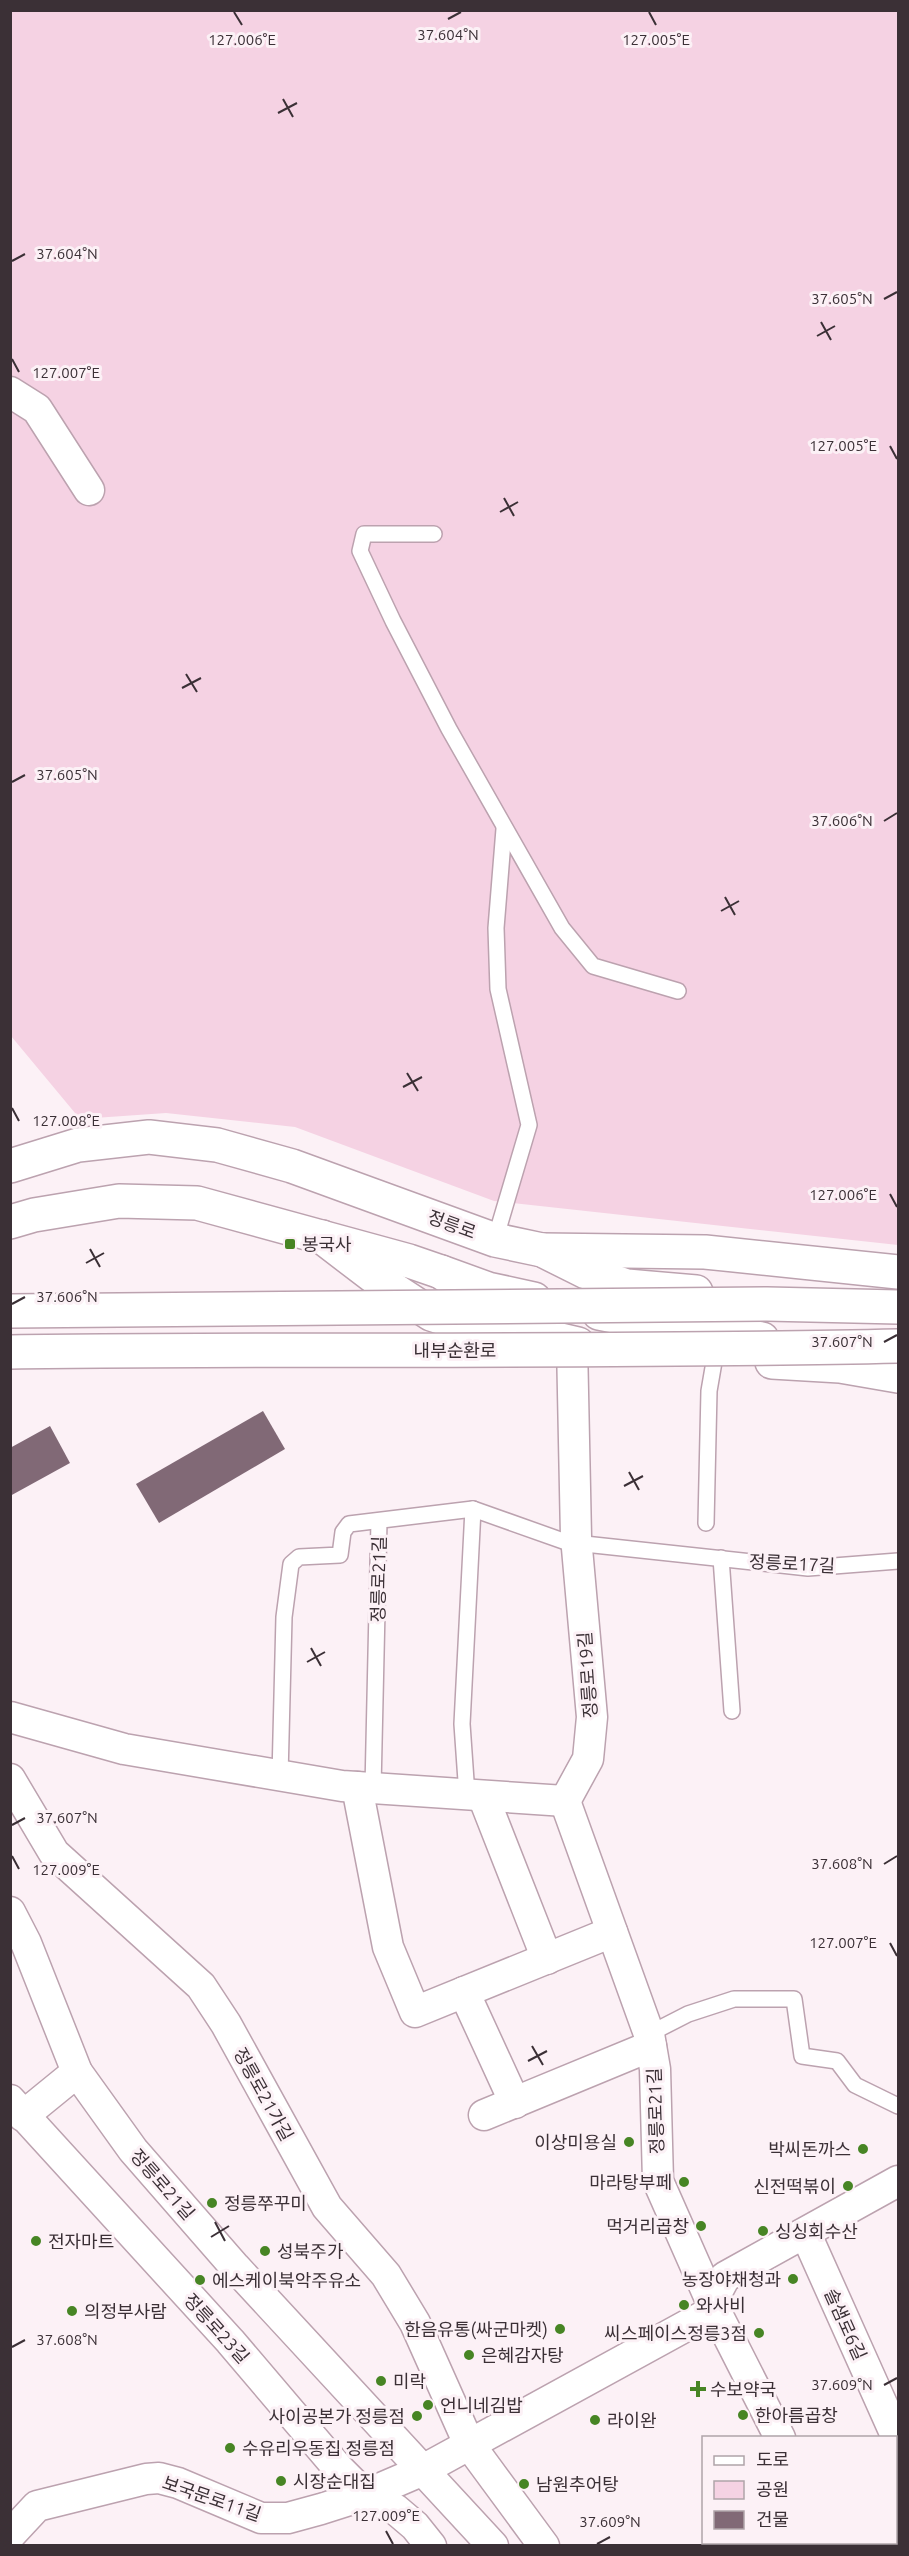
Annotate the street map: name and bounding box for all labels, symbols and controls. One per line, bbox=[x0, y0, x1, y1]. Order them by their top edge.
text: 37.604°N bbox=[417, 26, 479, 43]
text: 127.006°E bbox=[208, 31, 276, 48]
text: 127.005°E bbox=[622, 31, 690, 48]
text: 37.604°N bbox=[36, 245, 98, 262]
text: 37.605°N bbox=[811, 290, 873, 307]
text: 127.007°E bbox=[32, 364, 100, 381]
text: 127.005°E bbox=[809, 437, 877, 454]
text: 37.605°N bbox=[36, 766, 98, 783]
text: 37.606°N bbox=[811, 812, 873, 829]
text: 127.008°E bbox=[32, 1112, 100, 1129]
text: 127.006°E bbox=[809, 1186, 877, 1203]
street label: 정릉로 bbox=[425, 1206, 479, 1242]
place label: 봉국사 bbox=[302, 1234, 352, 1254]
marker: 봉국사 bbox=[283, 1237, 297, 1251]
text: 37.606°N bbox=[36, 1288, 98, 1305]
text: 37.607°N bbox=[811, 1333, 873, 1350]
street label: 내부순환로 bbox=[414, 1340, 496, 1360]
street label: 정릉로21길 bbox=[367, 1536, 389, 1622]
street label: 정릉로17길 bbox=[748, 1551, 836, 1575]
street label: 정릉로19길 bbox=[574, 1631, 600, 1719]
text: 37.607°N bbox=[36, 1809, 98, 1826]
text: 37.608°N bbox=[811, 1855, 873, 1872]
text: 127.009°E bbox=[32, 1861, 100, 1878]
text: 127.007°E bbox=[809, 1934, 877, 1951]
street label: 정릉로21가길 bbox=[230, 2044, 298, 2144]
street label: 정릉로21길 bbox=[643, 2067, 667, 2155]
place label: 이상미용실 bbox=[534, 2132, 617, 2152]
marker: 이상미용실 bbox=[622, 2135, 636, 2149]
place label: 박씨돈까스 bbox=[768, 2139, 851, 2159]
marker: 박씨돈까스 bbox=[856, 2142, 870, 2156]
street label: 정릉로21길 bbox=[127, 2145, 199, 2223]
place label: 마라탕부페 bbox=[589, 2172, 672, 2192]
marker: 마라탕부페 bbox=[677, 2175, 691, 2189]
place label: 신전떡볶이 bbox=[753, 2176, 836, 2196]
marker: 신전떡볶이 bbox=[841, 2179, 855, 2193]
place label: 정릉쭈꾸미 bbox=[224, 2193, 307, 2213]
marker: 정릉쭈꾸미 bbox=[205, 2196, 219, 2210]
place label: 먹거리곱창 bbox=[606, 2216, 689, 2236]
marker: 먹거리곱창 bbox=[694, 2219, 708, 2233]
place label: 싱싱회수산 bbox=[775, 2221, 858, 2241]
marker: 싱싱회수산 bbox=[756, 2224, 770, 2238]
place label: 전자마트 bbox=[48, 2231, 114, 2251]
marker: 전자마트 bbox=[29, 2234, 43, 2248]
place label: 성북주가 bbox=[277, 2241, 344, 2261]
marker: 성북주가 bbox=[258, 2244, 272, 2258]
place label: 농장야채청과 bbox=[682, 2269, 781, 2289]
place label: 에스케이북악주유소 bbox=[212, 2270, 361, 2290]
marker: 농장야채청과 bbox=[786, 2272, 800, 2286]
marker: 에스케이북악주유소 bbox=[193, 2273, 207, 2287]
street label: 솔샘로6길 bbox=[821, 2285, 871, 2363]
street label: 정릉로23길 bbox=[181, 2289, 253, 2367]
place label: 와사비 bbox=[696, 2295, 746, 2315]
marker: 와사비 bbox=[677, 2298, 691, 2312]
place label: 의정부사람 bbox=[84, 2301, 167, 2321]
marker: 의정부사람 bbox=[65, 2304, 79, 2318]
place label: 한음유통(싸군마켓) bbox=[404, 2319, 548, 2340]
marker: 한음유통(싸군마켓) bbox=[553, 2322, 567, 2336]
place label: 씨스페이스정릉3점 bbox=[604, 2323, 747, 2343]
marker: 씨스페이스정릉3점 bbox=[752, 2326, 766, 2340]
text: 37.608°N bbox=[36, 2331, 98, 2348]
place label: 은혜감자탕 bbox=[481, 2345, 564, 2365]
marker: 은혜감자탕 bbox=[462, 2348, 476, 2362]
place label: 미락 bbox=[393, 2371, 426, 2391]
marker: 미락 bbox=[374, 2374, 388, 2388]
text: 37.609°N bbox=[811, 2376, 873, 2393]
place label: 수보약국 bbox=[710, 2379, 776, 2399]
marker: 수보약국 bbox=[691, 2382, 705, 2396]
place label: 언니네김밥 bbox=[440, 2395, 523, 2415]
marker: 언니네김밥 bbox=[421, 2398, 435, 2412]
place label: 한아름곱창 bbox=[755, 2405, 838, 2425]
place label: 사이공본가 정릉점 bbox=[268, 2406, 405, 2426]
marker: 한아름곱창 bbox=[736, 2408, 750, 2422]
marker: 사이공본가 정릉점 bbox=[410, 2409, 424, 2423]
place label: 라이완 bbox=[607, 2410, 657, 2430]
marker: 라이완 bbox=[588, 2413, 602, 2427]
legend bbox=[702, 2436, 897, 2544]
place label: 수유리우동집 정릉점 bbox=[242, 2438, 395, 2458]
marker: 수유리우동집 정릉점 bbox=[223, 2441, 237, 2455]
text: 도로 bbox=[756, 2449, 789, 2469]
place label: 시장순대집 bbox=[293, 2471, 376, 2491]
street label: 보국문로11길 bbox=[160, 2472, 264, 2524]
marker: 시장순대집 bbox=[274, 2474, 288, 2488]
place label: 남원추어탕 bbox=[536, 2474, 619, 2494]
marker: 남원추어탕 bbox=[517, 2477, 531, 2491]
text: 공원 bbox=[756, 2479, 789, 2499]
text: 127.009°E bbox=[352, 2507, 420, 2524]
text: 건물 bbox=[756, 2509, 789, 2529]
text: 37.609°N bbox=[579, 2513, 641, 2530]

